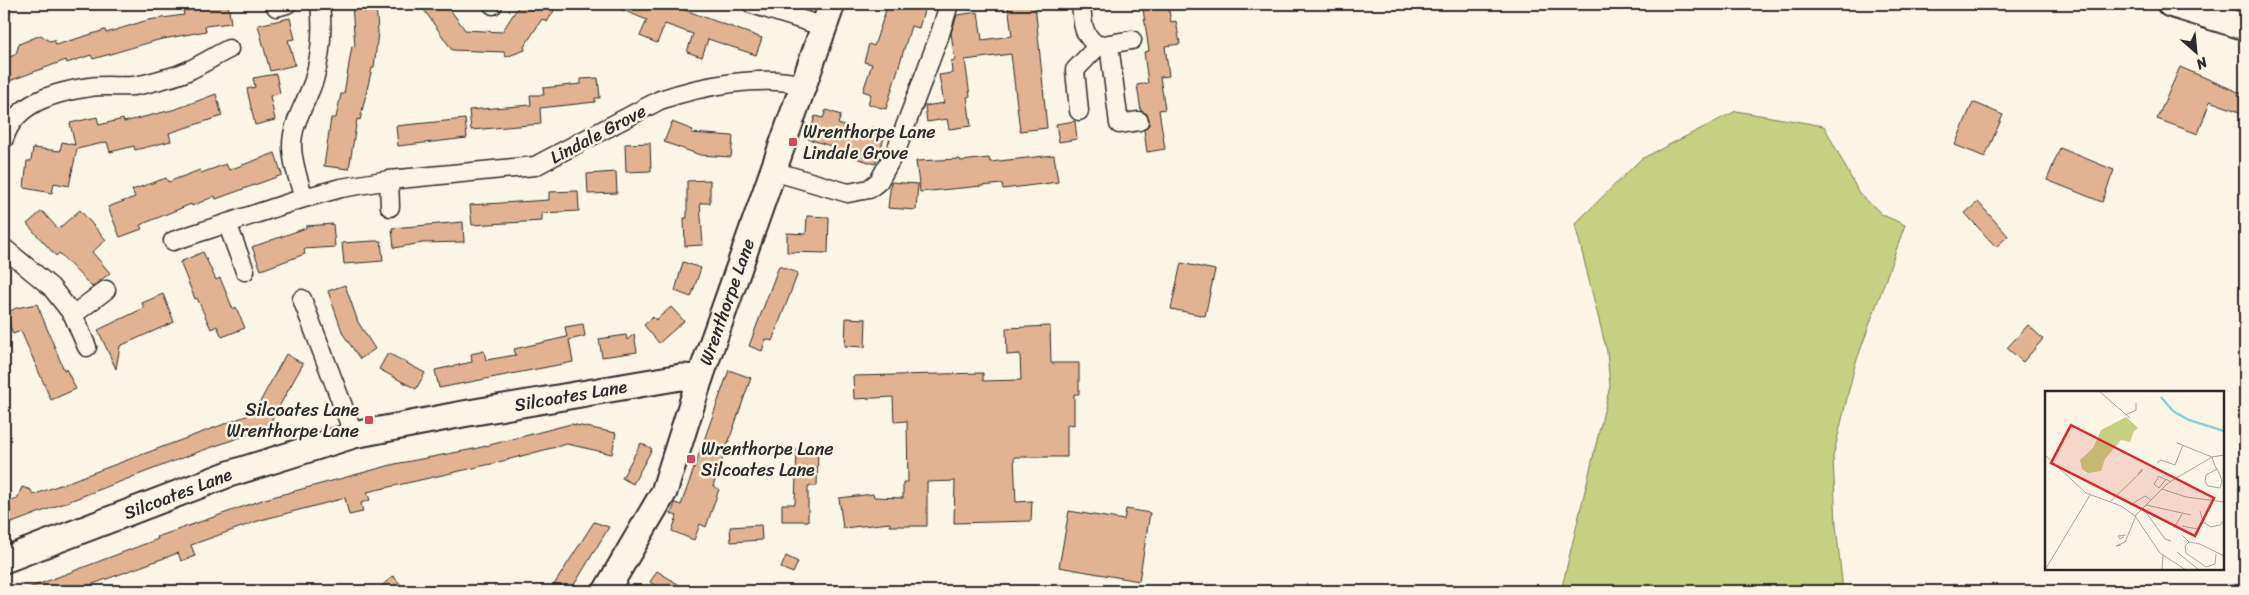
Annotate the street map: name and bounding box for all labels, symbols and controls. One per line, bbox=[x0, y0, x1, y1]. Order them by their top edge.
north arrow bbox=[2172, 28, 2222, 78]
text: N bbox=[2191, 49, 2213, 77]
street label: Lindale Grove bbox=[544, 95, 652, 173]
place label: Wrenthorpe Lane Lindale Grove bbox=[803, 116, 936, 169]
marker: Wrenthorpe Lane Lindale Grove bbox=[787, 136, 799, 148]
street label: Wrenthorpe Lane bbox=[690, 234, 764, 370]
street label: Silcoates Lane bbox=[512, 370, 630, 421]
inset map bbox=[2045, 391, 2224, 570]
place label: Silcoates Lane Wrenthorpe Lane bbox=[226, 394, 359, 447]
marker: Silcoates Lane Wrenthorpe Lane bbox=[363, 414, 375, 426]
place label: Wrenthorpe Lane Silcoates Lane bbox=[701, 433, 834, 486]
marker: Wrenthorpe Lane Silcoates Lane bbox=[685, 453, 697, 465]
street label: Silcoates Lane bbox=[119, 458, 237, 529]

